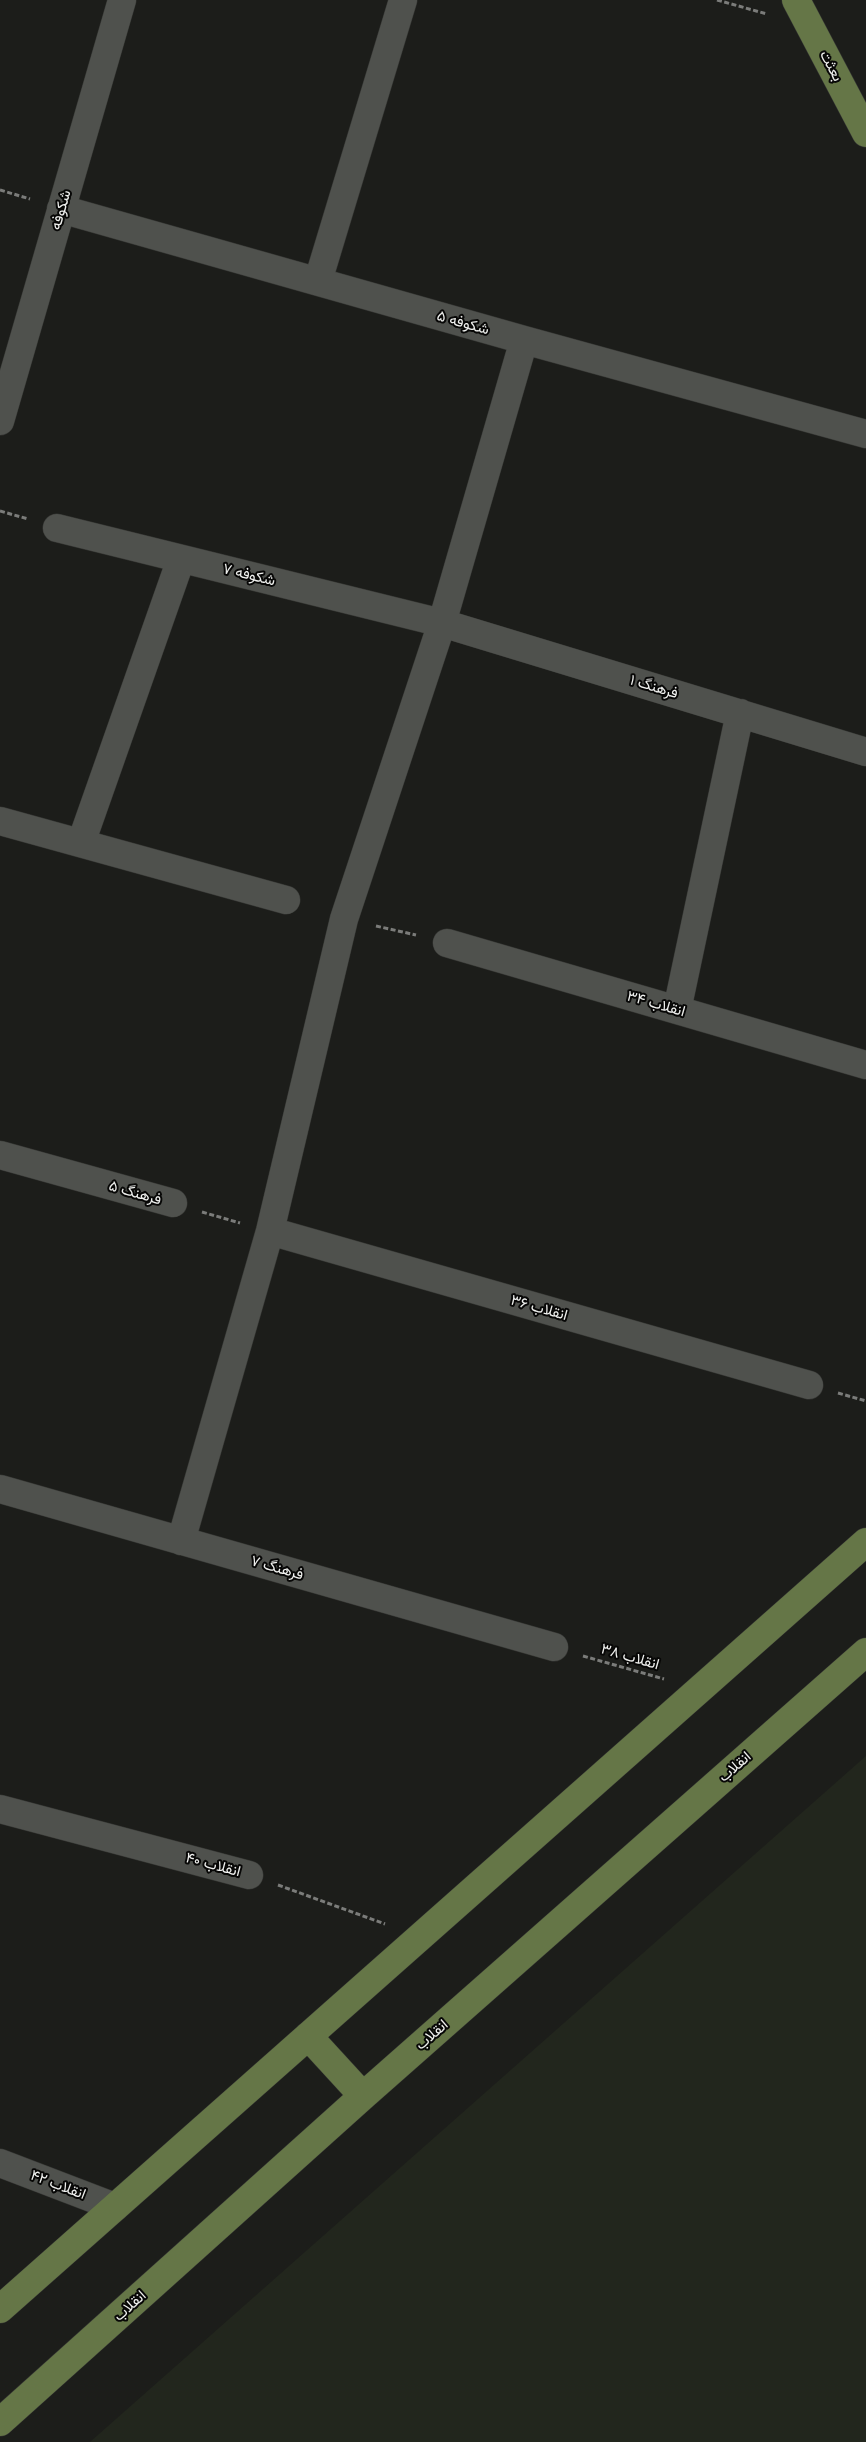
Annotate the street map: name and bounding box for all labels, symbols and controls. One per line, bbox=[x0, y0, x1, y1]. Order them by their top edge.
street label: بعثت bbox=[815, 48, 847, 84]
street label: شکوفه bbox=[47, 188, 75, 232]
street label: شکوفه ۵ bbox=[435, 307, 491, 339]
street label: شکوفه ۷ bbox=[221, 560, 277, 590]
street label: فرهنگ ۱ bbox=[628, 671, 680, 703]
street label: انقلاب ۳۴ bbox=[625, 987, 687, 1021]
street label: فرهنگ ۵ bbox=[107, 1177, 163, 1209]
street label: انقلاب ۳۶ bbox=[508, 1291, 570, 1325]
street label: فرهنگ ۷ bbox=[249, 1552, 305, 1584]
street label: انقلاب ۳۸ bbox=[599, 1640, 661, 1674]
street label: انقلاب bbox=[715, 1748, 755, 1786]
street label: انقلاب ۴۰ bbox=[183, 1849, 243, 1881]
street label: انقلاب bbox=[412, 2016, 452, 2054]
street label: انقلاب ۴۲ bbox=[28, 2166, 88, 2204]
street label: انقلاب bbox=[110, 2287, 150, 2325]

